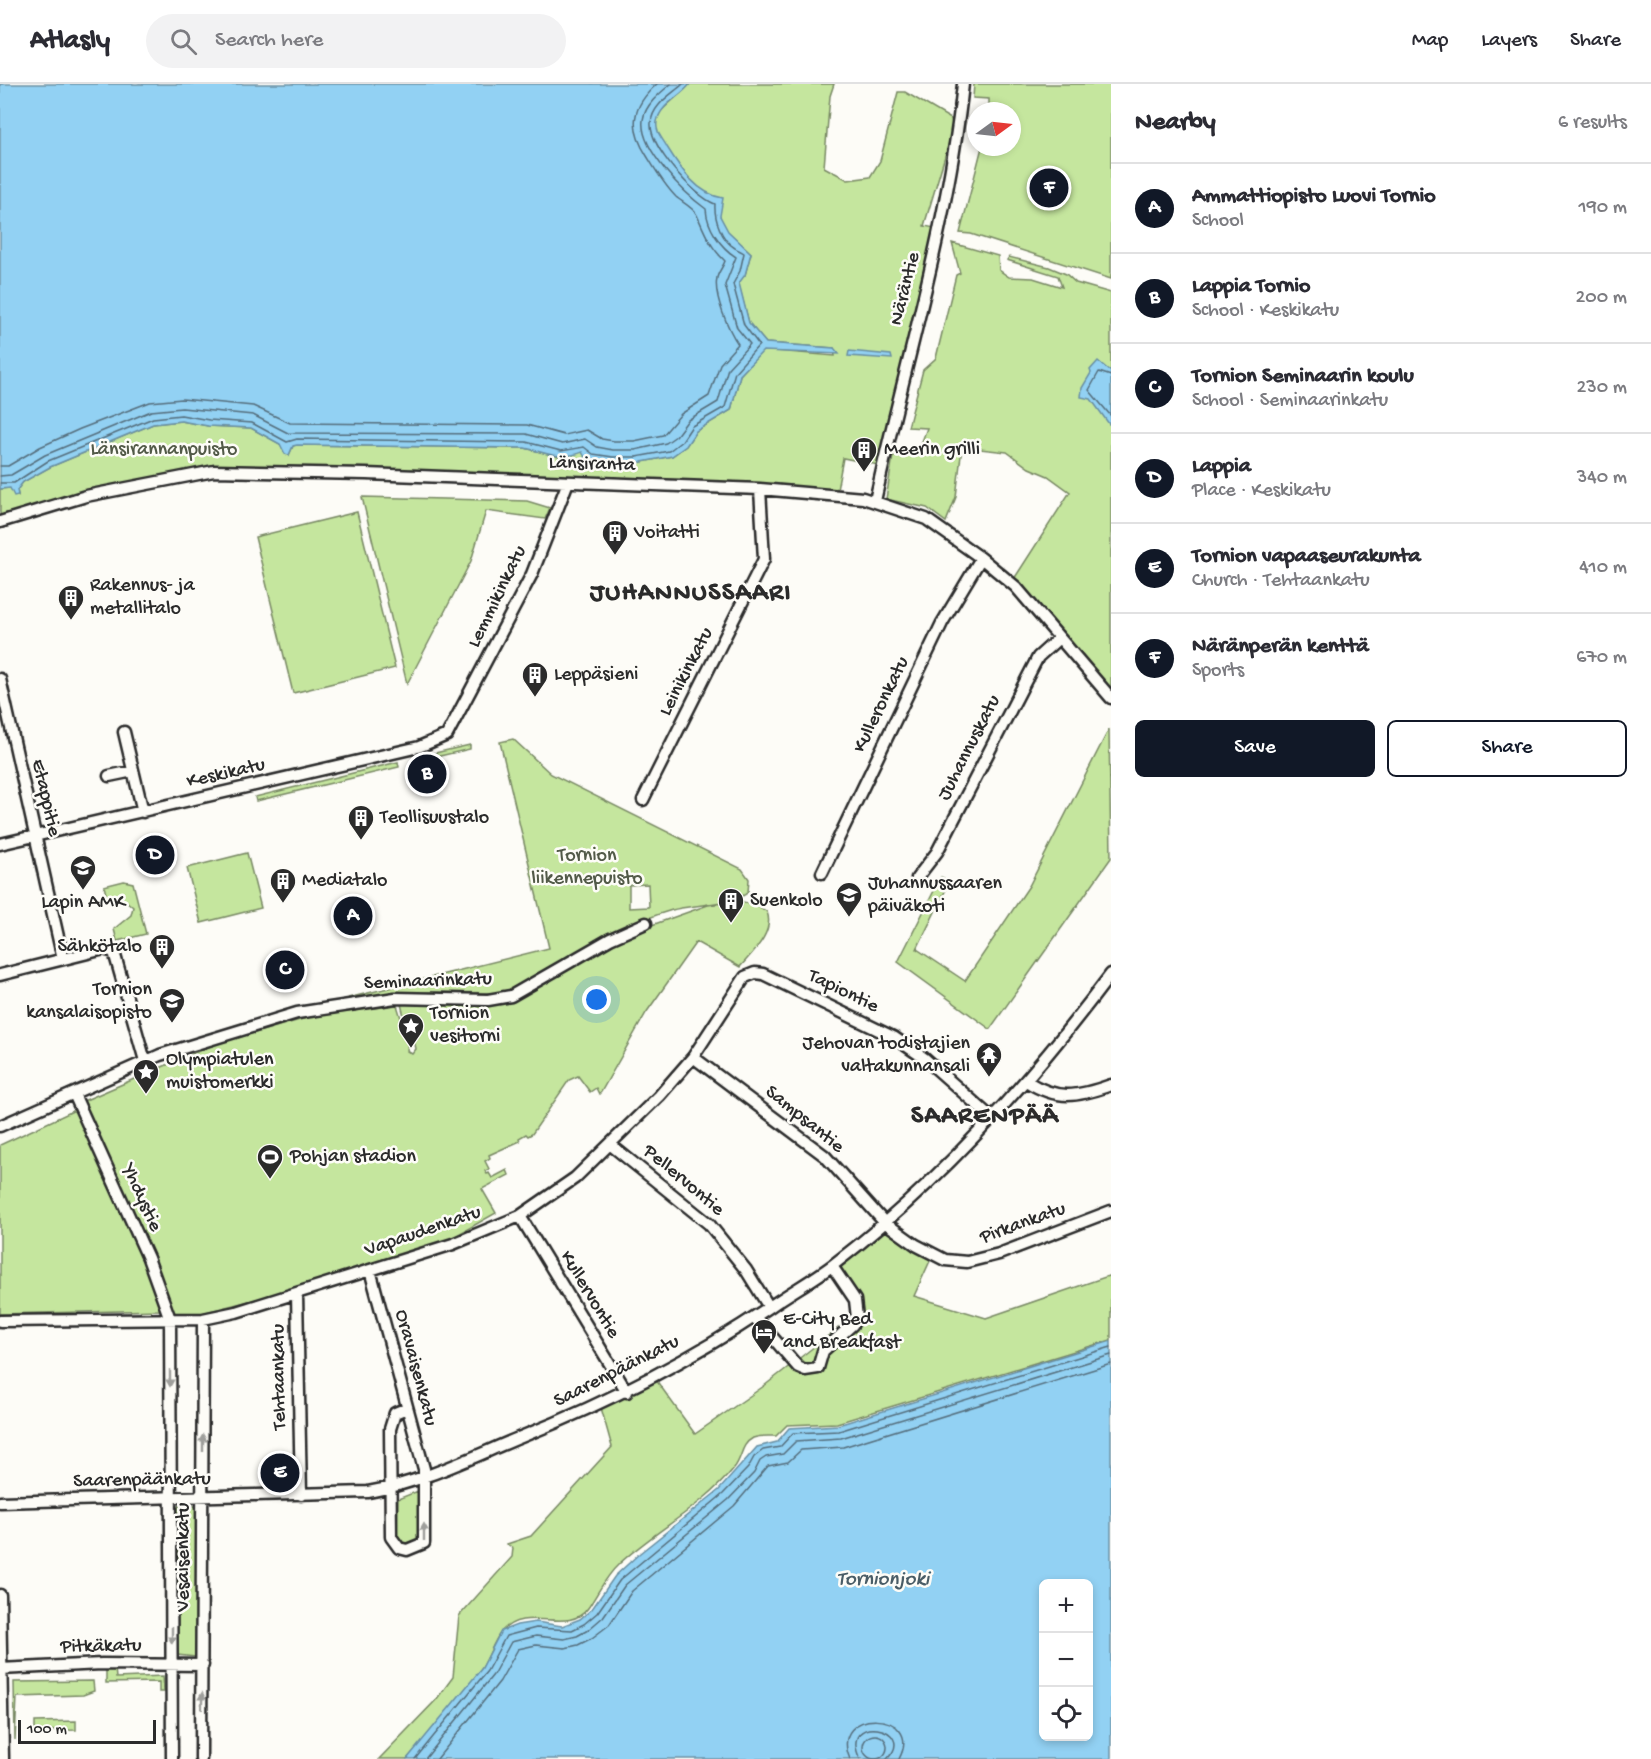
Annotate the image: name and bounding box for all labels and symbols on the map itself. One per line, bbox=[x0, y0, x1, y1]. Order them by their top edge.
north arrow bbox=[967, 102, 1021, 156]
pin: F bbox=[1030, 166, 1068, 210]
street label: Näräntie bbox=[886, 249, 926, 328]
building icon: Meerin grilli bbox=[849, 435, 879, 473]
park label: Länsirannanpuisto bbox=[91, 439, 237, 462]
place label: Meerin grilli bbox=[884, 439, 980, 462]
street label: Länsiranta bbox=[548, 452, 637, 478]
building icon: Voitatti bbox=[600, 518, 630, 556]
place label: Voitatti bbox=[633, 522, 700, 545]
street label: Lemmikinkatu bbox=[463, 542, 533, 652]
place label: Rakennus- ja metallitalo bbox=[90, 575, 195, 621]
district label: JUHANNUSSAARI bbox=[589, 579, 792, 610]
building icon: Rakennus- ja metallitalo bbox=[56, 583, 86, 621]
street label: Leinikinkatu bbox=[655, 623, 719, 720]
street label: Kulleronkatu bbox=[849, 653, 915, 757]
building icon: Leppäsieni bbox=[520, 660, 550, 698]
place label: Leppäsieni bbox=[554, 664, 638, 687]
street label: Juhannuskatu bbox=[934, 691, 1007, 805]
pin: B bbox=[408, 752, 446, 796]
street label: Keskikatu bbox=[185, 754, 268, 794]
street label: Etappitie bbox=[25, 757, 65, 840]
building icon: Teollisuustalo bbox=[346, 803, 376, 841]
place label: Teollisuustalo bbox=[379, 807, 489, 830]
pin: D bbox=[136, 832, 174, 878]
park label: Tornion liikennepuisto bbox=[531, 845, 643, 891]
school or university icon: Lapin AMK bbox=[68, 853, 98, 891]
building icon: Mediatalo bbox=[268, 866, 298, 904]
place label: Mediatalo bbox=[302, 870, 387, 893]
place label: Juhannussaaren päiväkoti bbox=[867, 873, 1003, 919]
school or university icon: Juhannussaaren päiväkoti bbox=[834, 880, 864, 918]
building icon: Suenkolo bbox=[716, 886, 746, 924]
place label: Suenkolo bbox=[750, 890, 823, 913]
place label: Lapin AMK bbox=[41, 892, 127, 915]
pin: A bbox=[334, 894, 372, 938]
building icon: Sähkötalo bbox=[147, 932, 177, 970]
place label: Sähkötalo bbox=[58, 936, 142, 959]
pin: C bbox=[266, 948, 304, 992]
street label: Tapiontie bbox=[803, 965, 883, 1019]
street label: Seminaarinkatu bbox=[363, 968, 493, 996]
place label: Tornion kansalaisopisto bbox=[26, 979, 152, 1025]
your location bbox=[582, 985, 611, 1014]
school or university icon: Tornion kansalaisopisto bbox=[157, 986, 187, 1024]
place label: Tornion vesitorni bbox=[429, 1003, 500, 1049]
place icon: Tornion vesitorni bbox=[396, 1011, 426, 1049]
place label: Jehovan todistajien valtakunnansali bbox=[803, 1033, 970, 1079]
temple icon: Jehovan todistajien valtakunnansali bbox=[974, 1040, 1004, 1078]
place label: Olympiatulen muistomerkki bbox=[166, 1049, 274, 1095]
place icon: Olympiatulen muistomerkki bbox=[131, 1057, 161, 1095]
street label: Sampsantie bbox=[760, 1081, 849, 1159]
district label: SAARENPÄÄ bbox=[911, 1102, 1059, 1133]
street label: Pellervontie bbox=[637, 1140, 729, 1222]
sports icon: Pohjan stadion bbox=[255, 1142, 285, 1180]
place label: Pohjan stadion bbox=[289, 1146, 416, 1169]
street label: Yhdystie bbox=[115, 1159, 166, 1236]
street label: Pirkankatu bbox=[976, 1198, 1070, 1250]
street label: Vapaudenkatu bbox=[361, 1201, 485, 1263]
street label: Kullervontie bbox=[554, 1247, 624, 1344]
street label: Oravaisenkatu bbox=[388, 1307, 442, 1429]
place label: E-City Bed and Breakfast bbox=[783, 1309, 902, 1355]
hotel icon: E-City Bed and Breakfast bbox=[749, 1317, 779, 1355]
street label: Tehtaankatu bbox=[268, 1323, 292, 1431]
street label: Saarenpäänkatu bbox=[551, 1330, 684, 1413]
one-way arrow bbox=[165, 1368, 175, 1387]
one-way arrow bbox=[198, 1433, 207, 1452]
pin: E bbox=[260, 1450, 300, 1496]
street label: Saarenpäänkatu bbox=[73, 1468, 212, 1494]
street label: Vesaisenkatu bbox=[173, 1502, 196, 1613]
one-way arrow bbox=[419, 1522, 429, 1541]
water label: Tornionjoki bbox=[837, 1568, 932, 1593]
one-way arrow bbox=[167, 1626, 177, 1645]
street label: Pitkäkatu bbox=[59, 1635, 142, 1659]
one-way arrow bbox=[197, 1691, 207, 1710]
scale bar bbox=[18, 1717, 156, 1744]

